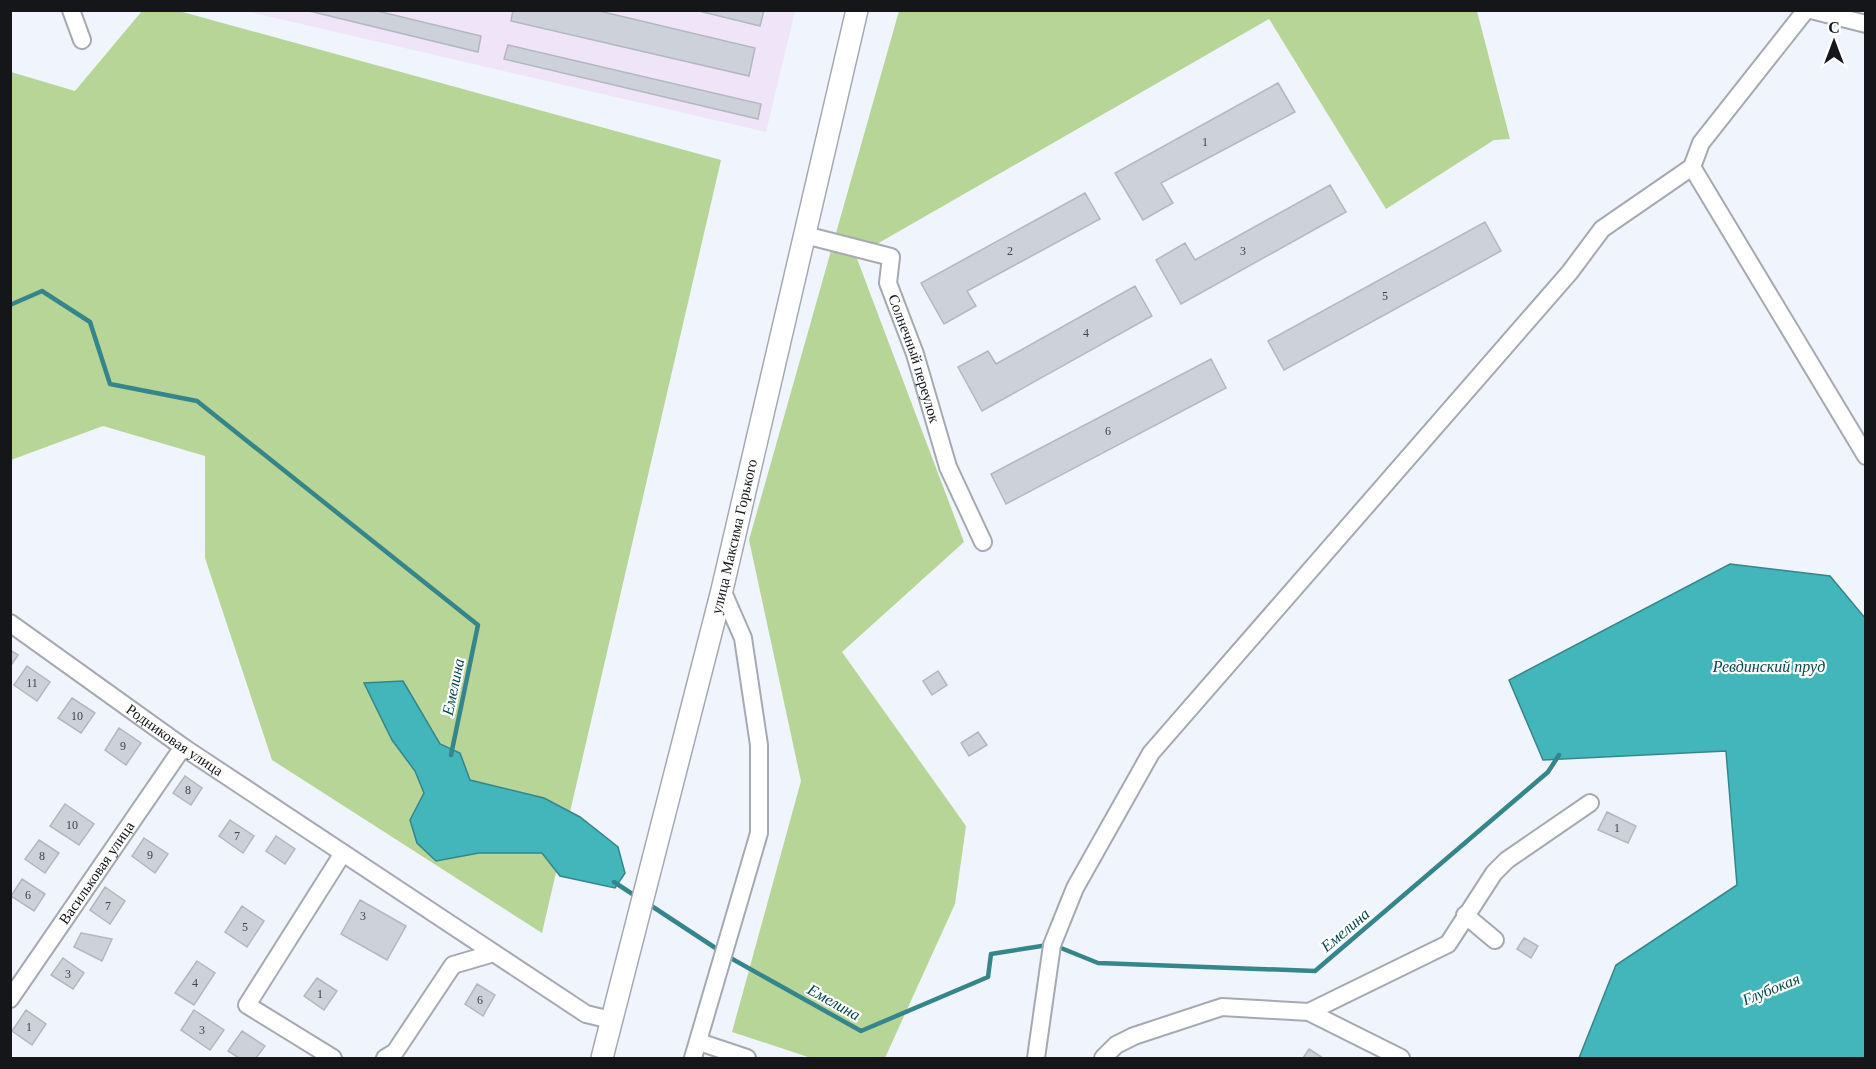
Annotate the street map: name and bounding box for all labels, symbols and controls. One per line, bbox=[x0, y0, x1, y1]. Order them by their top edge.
north arrow bbox=[1804, 12, 1864, 72]
text: С bbox=[1828, 19, 1840, 36]
house number: 1 bbox=[1202, 135, 1208, 149]
house number: 2 bbox=[1007, 244, 1013, 258]
house number: 3 bbox=[1240, 244, 1246, 258]
house number: 5 bbox=[1382, 289, 1388, 303]
street label: Солнечный переулок bbox=[885, 292, 943, 425]
house number: 4 bbox=[1083, 326, 1089, 340]
house number: 6 bbox=[1105, 424, 1111, 438]
street label: улица Максима Горького bbox=[708, 457, 760, 616]
water label: Емелина bbox=[438, 657, 467, 718]
water label: Ревдинский пруд bbox=[1712, 658, 1825, 676]
house number: 11 bbox=[26, 676, 38, 690]
street label: Родниковая улица bbox=[123, 701, 226, 779]
house number: 10 bbox=[71, 709, 83, 723]
house number: 9 bbox=[120, 739, 126, 753]
house number: 8 bbox=[185, 783, 191, 797]
street label: Васильковая улица bbox=[56, 818, 138, 927]
house number: 10 bbox=[66, 818, 78, 832]
house number: 1 bbox=[1614, 821, 1620, 835]
house number: 7 bbox=[234, 829, 240, 843]
house number: 9 bbox=[147, 848, 153, 862]
house number: 8 bbox=[39, 849, 45, 863]
house number: 6 bbox=[25, 888, 31, 902]
house number: 7 bbox=[105, 899, 111, 913]
water label: Емелина bbox=[1317, 905, 1373, 956]
house number: 3 bbox=[360, 909, 366, 923]
house number: 5 bbox=[242, 920, 248, 934]
house number: 3 bbox=[65, 967, 71, 981]
water label: Глубокая bbox=[1739, 970, 1803, 1010]
house number: 4 bbox=[192, 976, 198, 990]
water label: Емелина bbox=[804, 980, 863, 1023]
house number: 1 bbox=[317, 987, 323, 1001]
house number: 6 bbox=[477, 993, 483, 1007]
house number: 1 bbox=[26, 1020, 32, 1034]
house number: 3 bbox=[199, 1023, 205, 1037]

